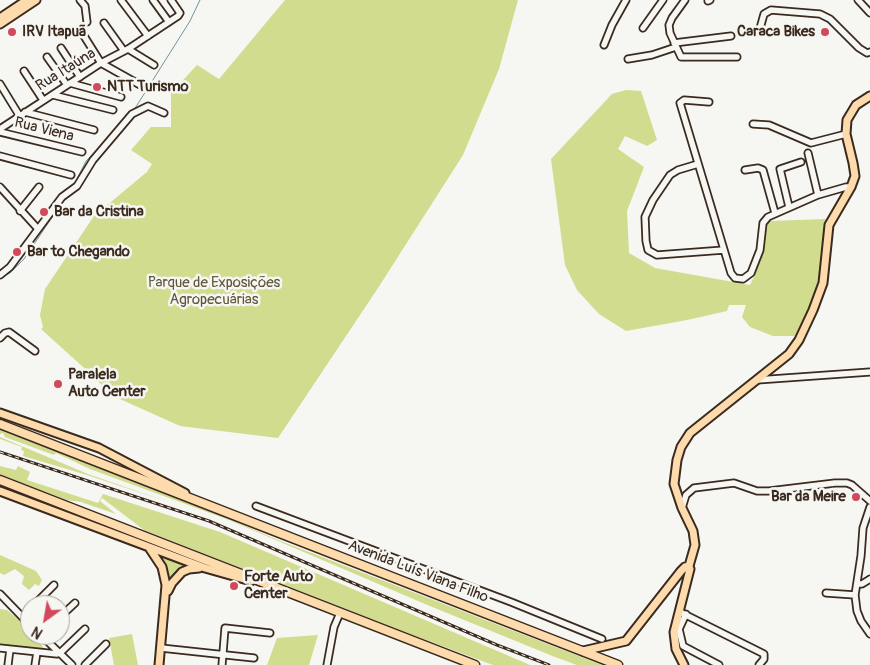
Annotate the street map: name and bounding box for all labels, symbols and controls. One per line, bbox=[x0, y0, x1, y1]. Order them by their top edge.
place label: IRV Itapuã bbox=[22, 23, 87, 41]
place label: Caraca Bikes bbox=[737, 23, 815, 41]
marker: IRV Itapuã bbox=[6, 26, 18, 38]
marker: Caraca Bikes bbox=[819, 26, 831, 38]
street label: Rua Itaúna bbox=[33, 45, 99, 95]
place label: NTT Turismo bbox=[107, 78, 189, 96]
marker: NTT Turismo bbox=[91, 81, 103, 93]
street label: Rua Viena bbox=[12, 114, 76, 146]
place label: Bar da Cristina bbox=[54, 203, 144, 221]
marker: Bar da Cristina bbox=[38, 206, 50, 218]
place label: Bar to Chegando bbox=[27, 243, 130, 261]
marker: Bar to Chegando bbox=[11, 246, 23, 258]
park label: Parque de Exposições Agropecuárias bbox=[148, 274, 280, 309]
place label: Paralela Auto Center bbox=[68, 366, 146, 401]
marker: Paralela Auto Center bbox=[52, 378, 64, 390]
place label: Bar da Meire bbox=[771, 488, 846, 506]
marker: Bar da Meire bbox=[850, 491, 862, 503]
street label: Avenida Luís Viana Filho bbox=[345, 537, 491, 607]
place label: Forte Auto Center bbox=[244, 568, 313, 603]
marker: Forte Auto Center bbox=[228, 580, 240, 592]
north arrow bbox=[20, 595, 70, 645]
text: N bbox=[29, 623, 46, 642]

